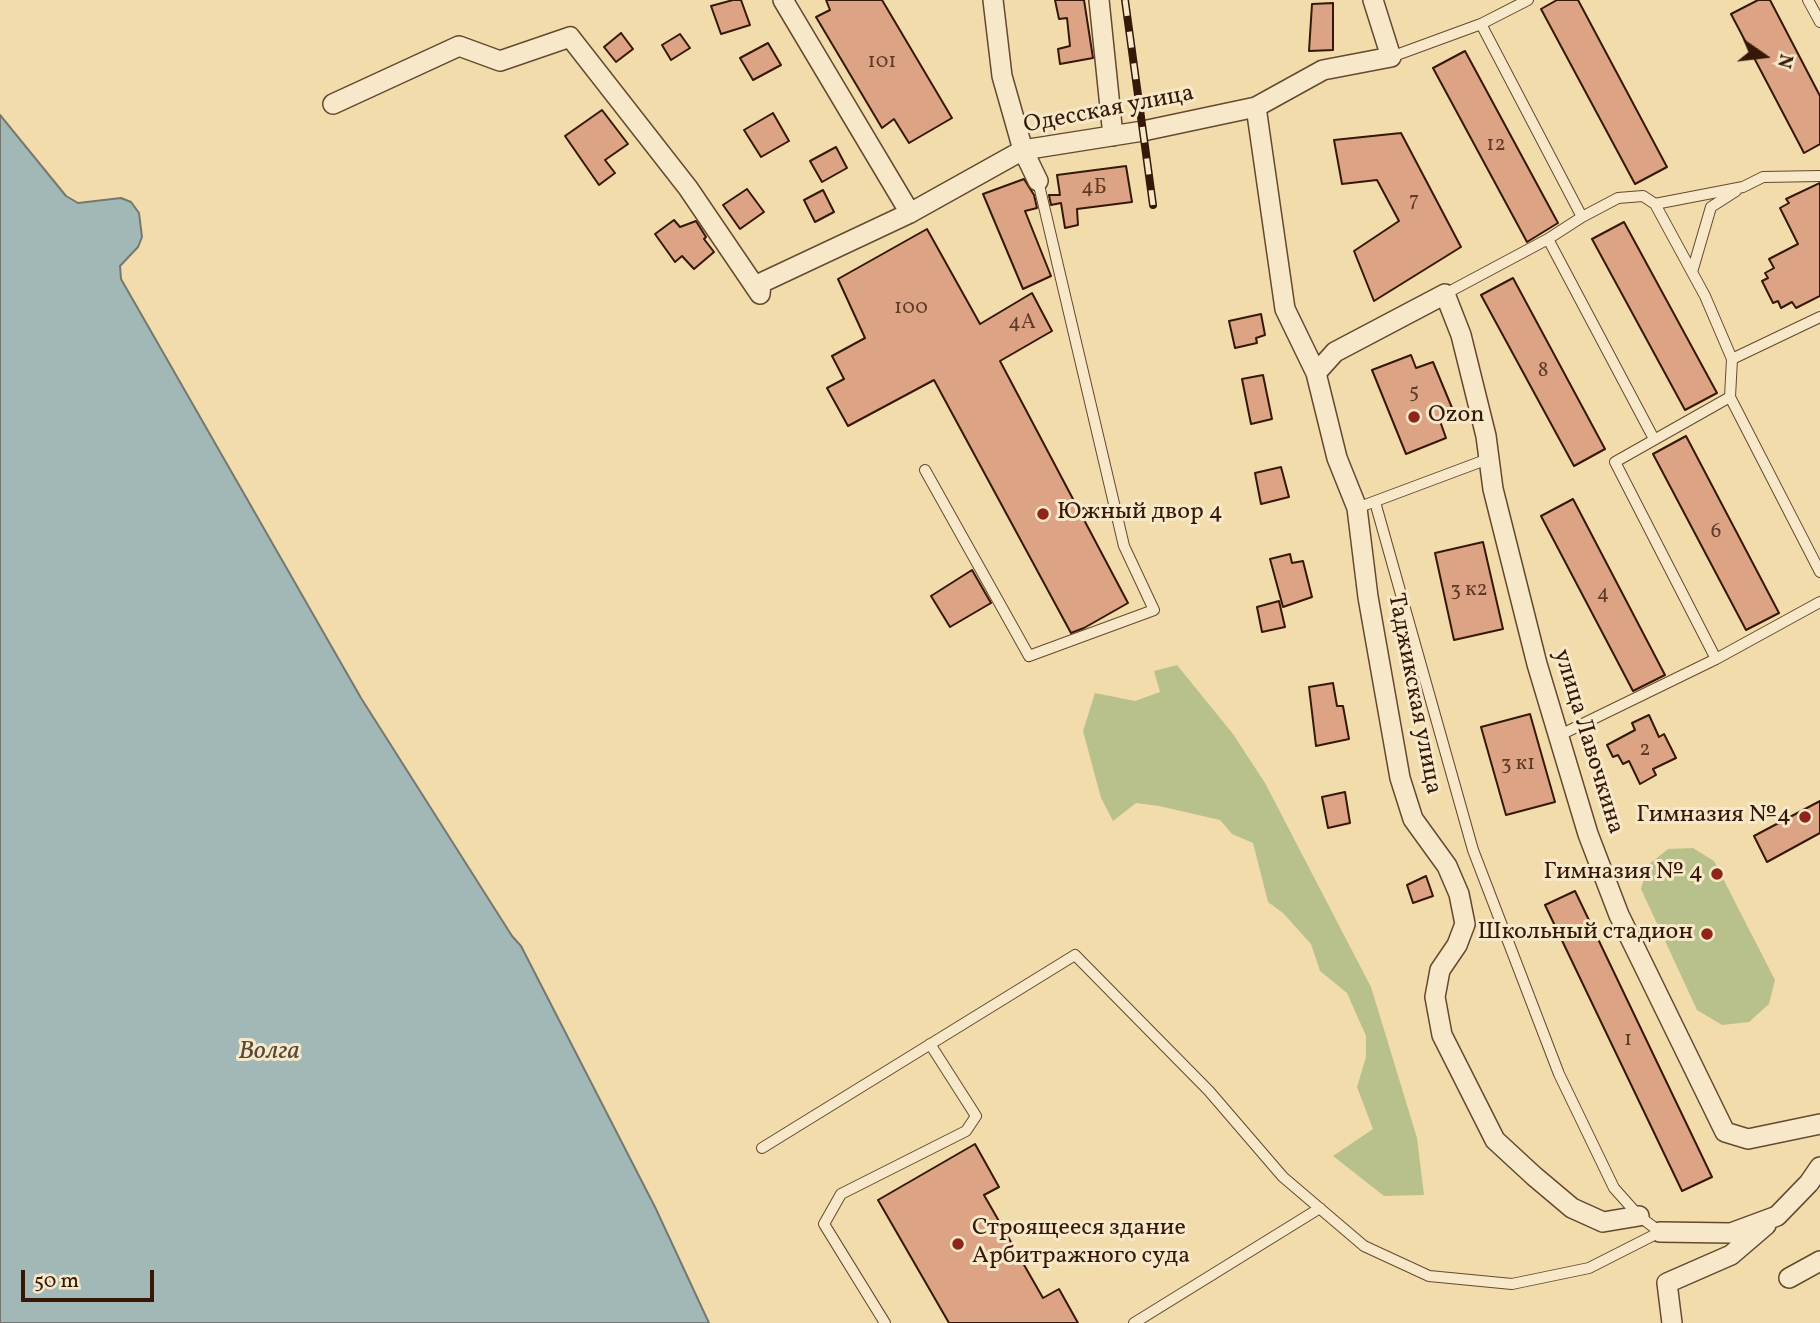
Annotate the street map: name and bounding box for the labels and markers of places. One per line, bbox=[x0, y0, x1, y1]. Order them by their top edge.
place label: Ozon bbox=[1428, 403, 1485, 431]
marker: Ozon bbox=[1406, 409, 1422, 425]
place label: Южный двор 4 bbox=[1057, 500, 1223, 528]
marker: Южный двор 4 bbox=[1035, 506, 1051, 522]
place label: Гимназия №4 bbox=[1636, 803, 1791, 831]
marker: Гимназия №4 bbox=[1797, 809, 1813, 825]
place label: Гимназия № 4 bbox=[1543, 860, 1703, 888]
marker: Гимназия № 4 bbox=[1709, 866, 1725, 882]
place label: Школьный стадион bbox=[1477, 920, 1693, 948]
marker: Школьный стадион bbox=[1699, 926, 1715, 942]
place label: Строящееся здание Арбитражного суда bbox=[972, 1216, 1190, 1272]
marker: Строящееся здание Арбитражного суда bbox=[950, 1236, 966, 1252]

